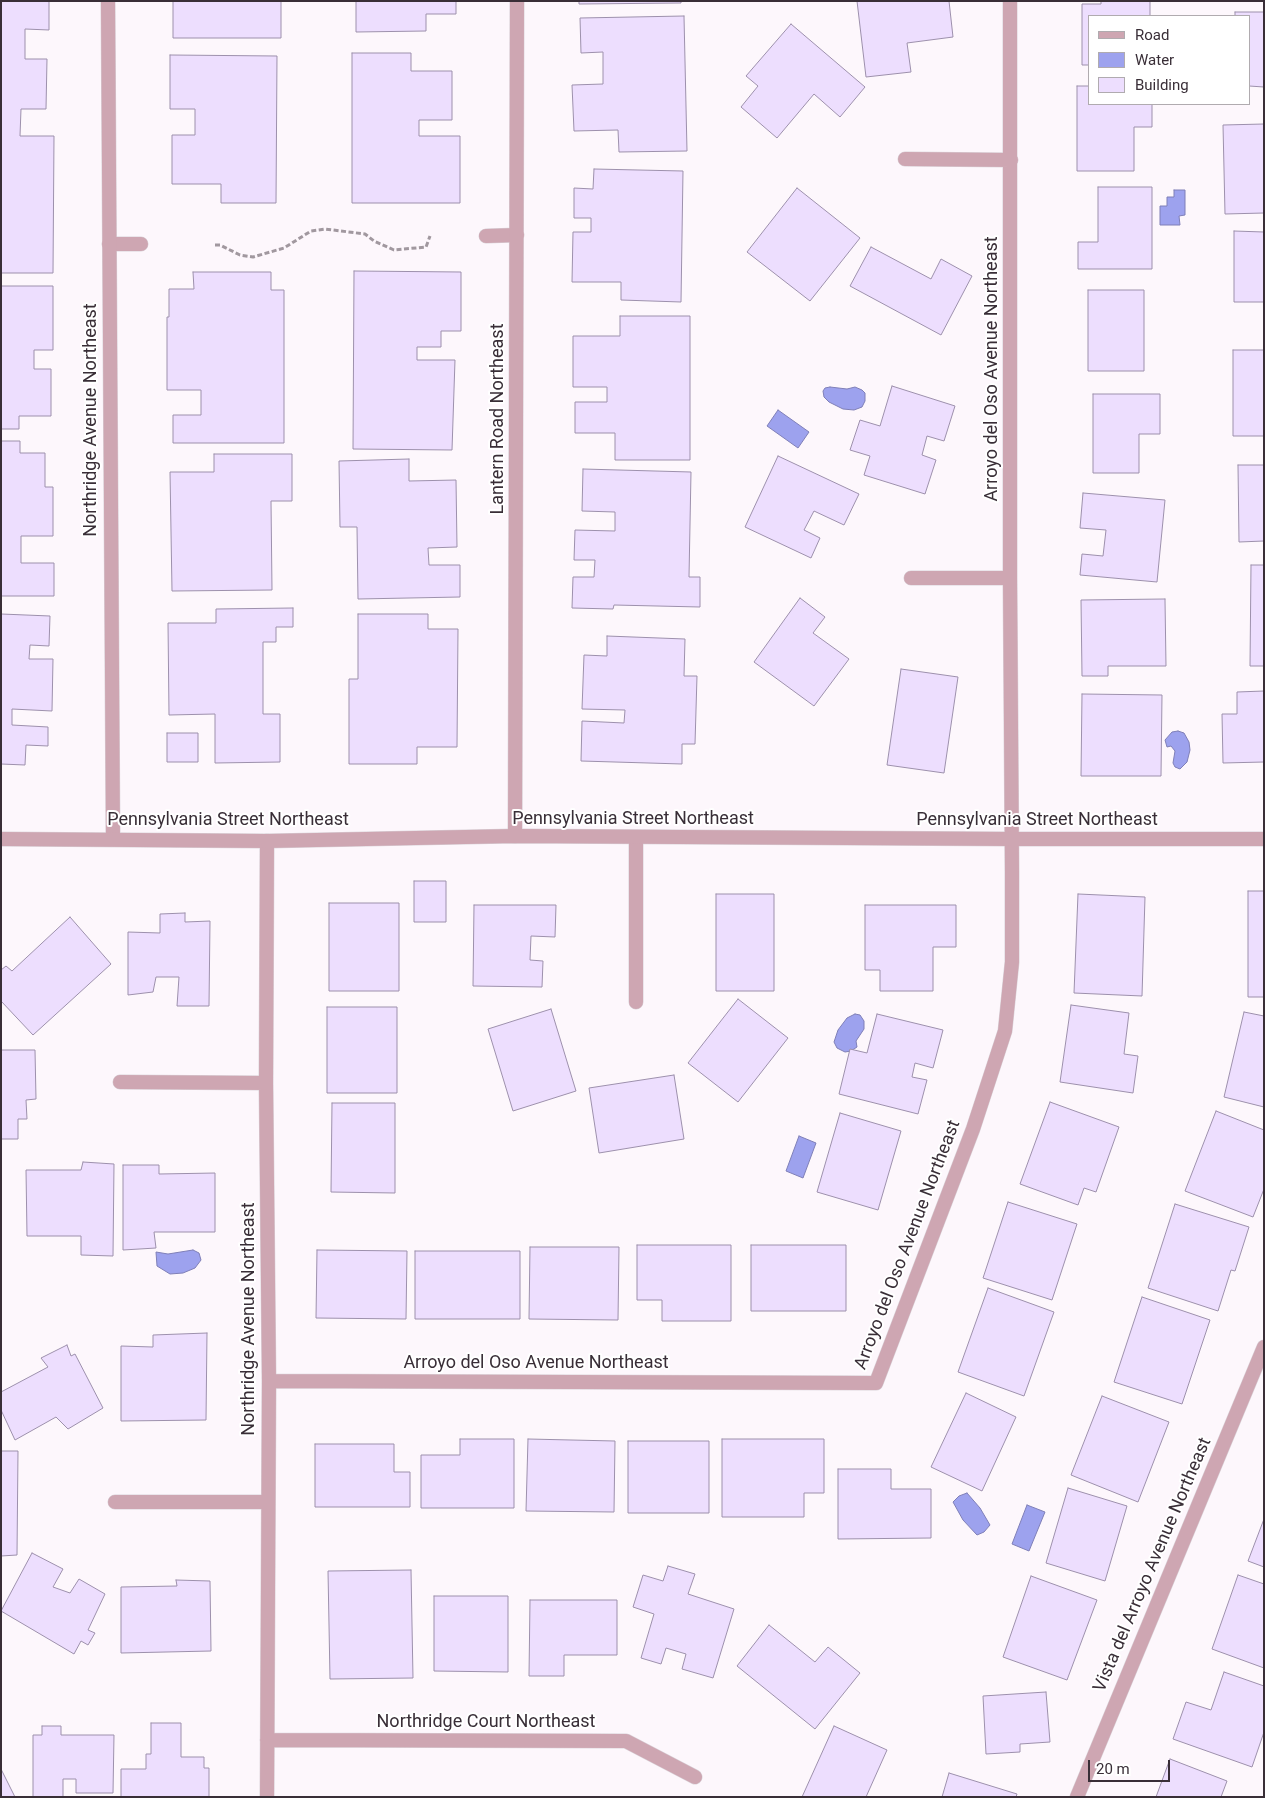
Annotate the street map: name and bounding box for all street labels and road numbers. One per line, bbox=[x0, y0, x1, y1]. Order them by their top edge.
street label: Arroyo del Oso Avenue Northeast bbox=[981, 236, 1003, 502]
street label: Northridge Avenue Northeast bbox=[80, 303, 102, 537]
street label: Lantern Road Northeast bbox=[487, 323, 509, 515]
street label: Pennsylvania Street Northeast bbox=[512, 808, 754, 830]
street label: Pennsylvania Street Northeast bbox=[107, 809, 349, 831]
street label: Pennsylvania Street Northeast bbox=[916, 809, 1158, 831]
street label: Arroyo del Oso Avenue Northeast bbox=[850, 1117, 966, 1373]
street label: Northridge Avenue Northeast bbox=[238, 1202, 260, 1436]
street label: Arroyo del Oso Avenue Northeast bbox=[403, 1352, 669, 1374]
street label: Vista del Arroyo Avenue Northeast bbox=[1090, 1435, 1216, 1695]
street label: Northridge Court Northeast bbox=[377, 1711, 595, 1733]

